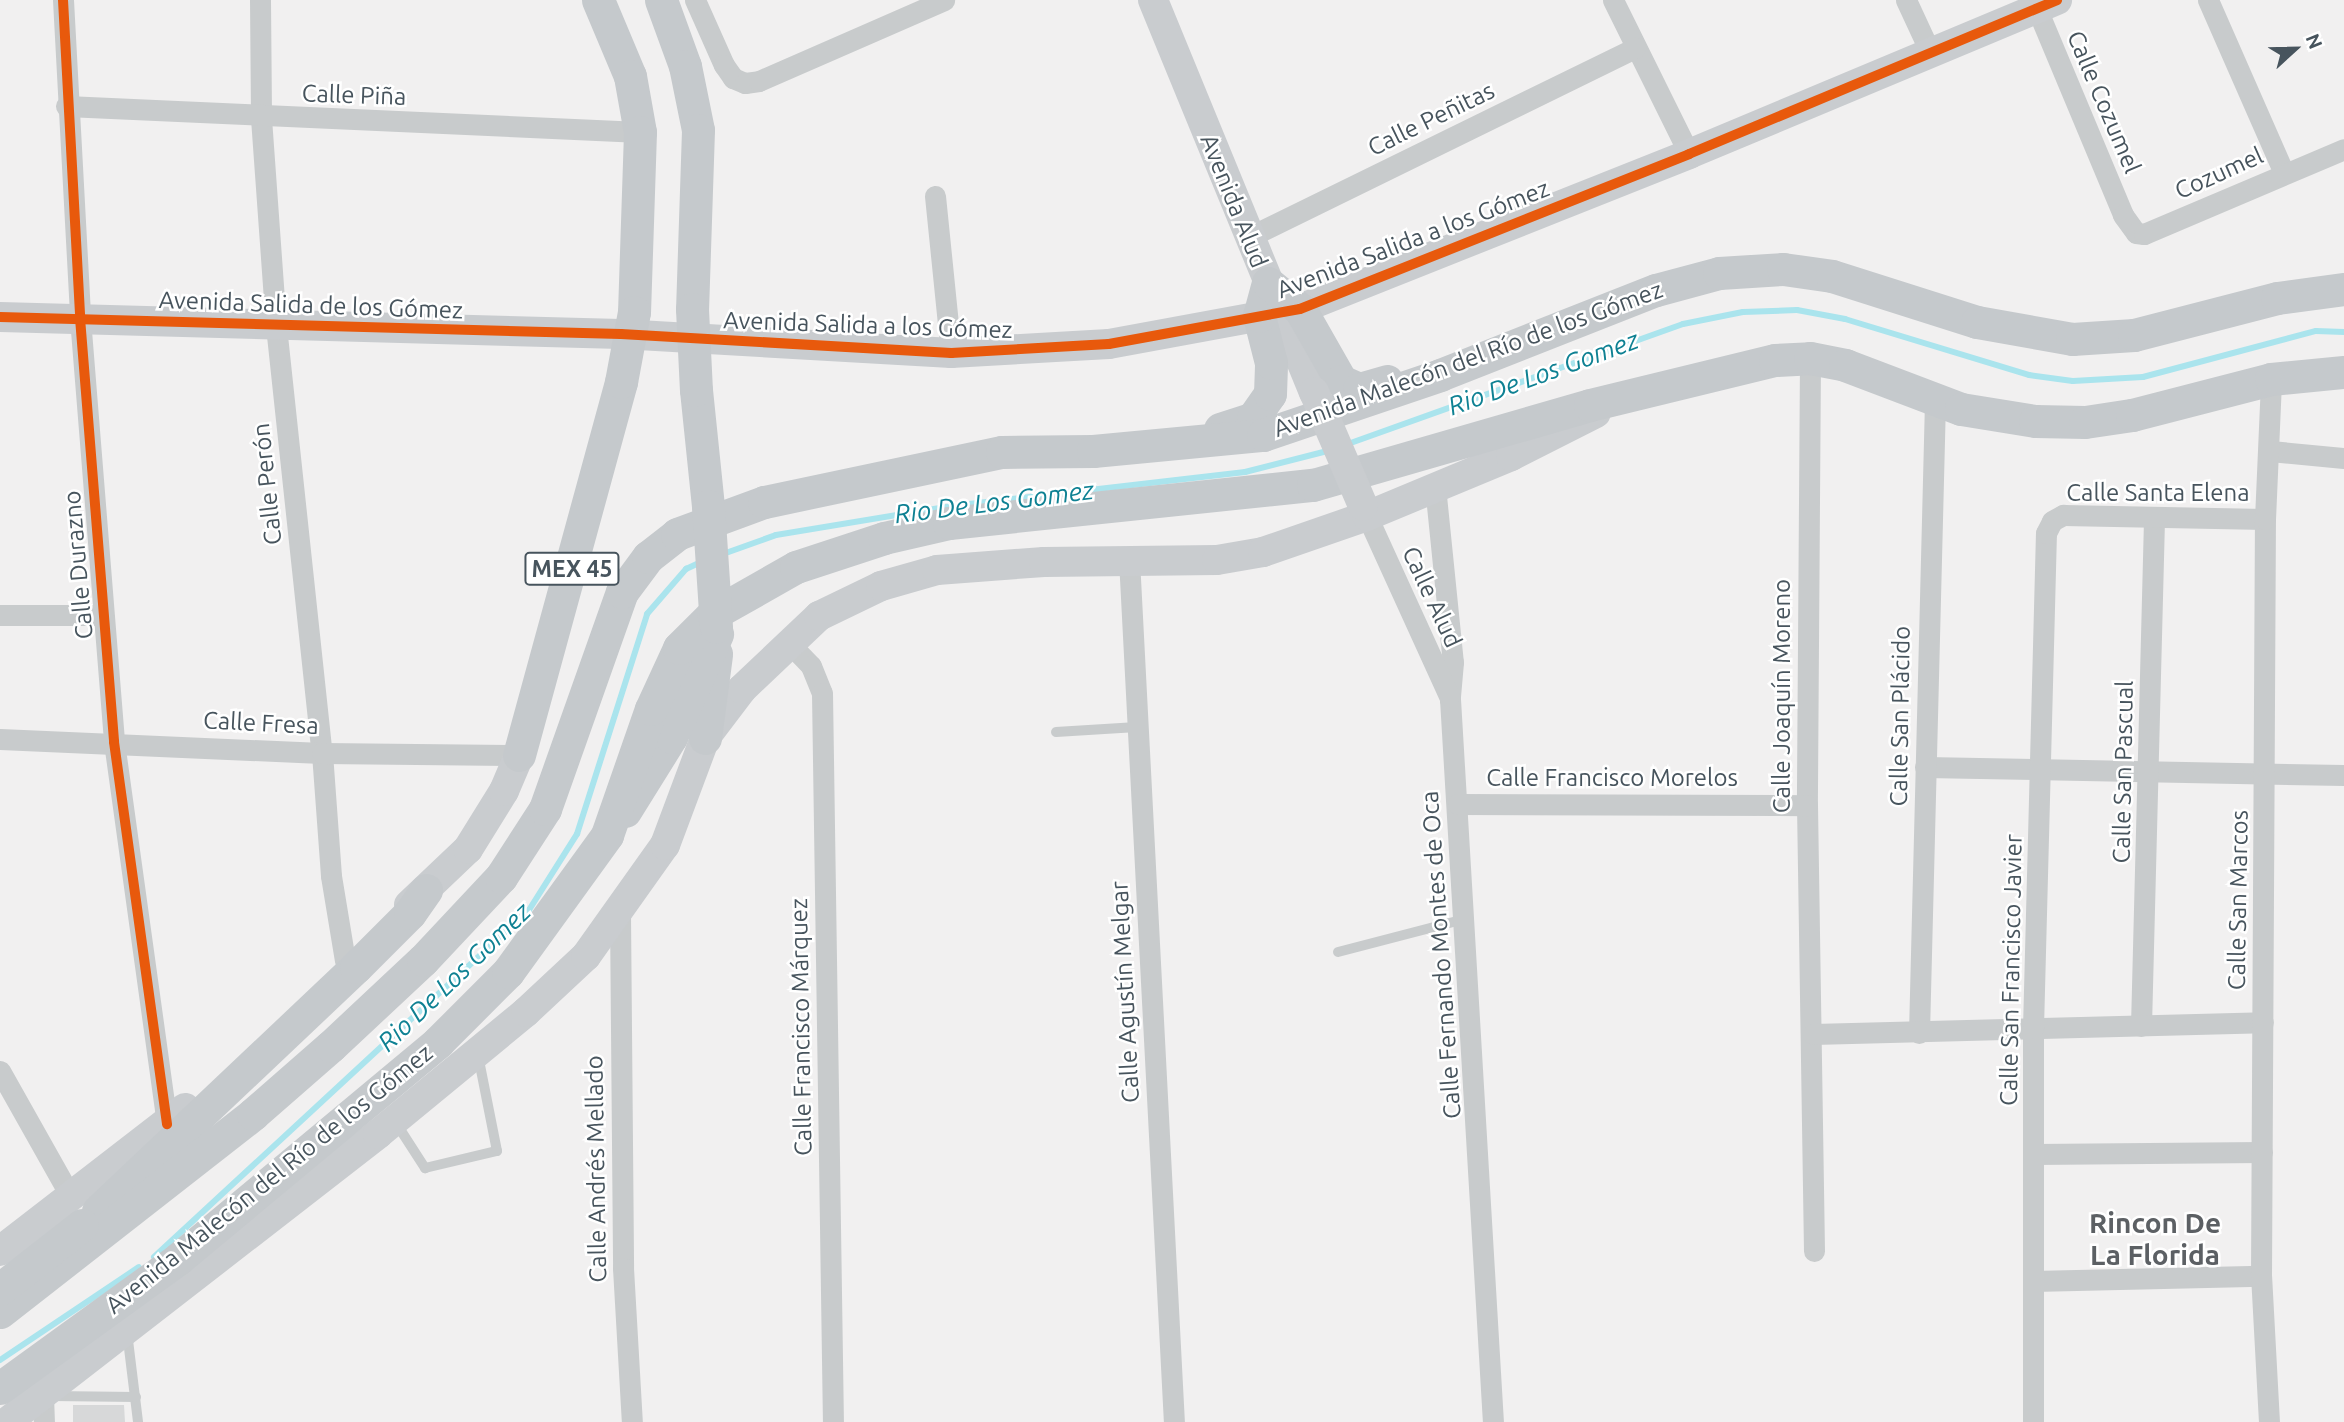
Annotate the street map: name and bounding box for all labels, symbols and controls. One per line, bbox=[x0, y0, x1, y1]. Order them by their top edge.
north arrow bbox=[2260, 14, 2330, 84]
street label: Calle Cozumel bbox=[2061, 26, 2147, 178]
text: N bbox=[2302, 30, 2327, 52]
street label: Calle Peñitas bbox=[1363, 76, 1499, 162]
street label: Calle Piña bbox=[301, 79, 407, 111]
street label: Avenida Alud bbox=[1194, 130, 1274, 272]
street label: Cozumel bbox=[2170, 141, 2268, 205]
street label: Avenida Salida a los Gómez bbox=[1273, 174, 1553, 304]
street label: Avenida Malecón del Río de los Gómez bbox=[1269, 275, 1667, 443]
street label: Avenida Salida de los Gómez bbox=[158, 285, 464, 325]
street label: Avenida Salida a los Gómez bbox=[723, 306, 1013, 344]
water label: Rio De Los Gomez bbox=[1444, 324, 1642, 422]
street label: Calle Perón bbox=[246, 422, 288, 546]
water label: Rio De Los Gomez bbox=[893, 474, 1095, 530]
street label: Calle Santa Elena bbox=[2066, 479, 2250, 507]
street label: Calle Durazno bbox=[57, 489, 99, 641]
street label: Calle Alud bbox=[1396, 542, 1468, 652]
road number: MEX 45 bbox=[523, 550, 621, 589]
street label: Calle Joaquín Moreno bbox=[1768, 579, 1796, 813]
street label: Calle San Plácido bbox=[1884, 625, 1916, 807]
street label: Calle San Pascual bbox=[2107, 680, 2139, 864]
street label: Calle Fresa bbox=[202, 706, 320, 740]
street label: Calle Francisco Morelos bbox=[1486, 764, 1738, 792]
street label: Calle Fernando Montes de Oca bbox=[1415, 790, 1467, 1120]
street label: Calle San Marcos bbox=[2222, 810, 2254, 990]
street label: Calle San Francisco Javier bbox=[1994, 834, 2028, 1106]
street label: Calle Agustín Melgar bbox=[1105, 880, 1145, 1104]
water label: Rio De Los Gomez bbox=[371, 896, 537, 1058]
street label: Calle Francisco Márquez bbox=[784, 898, 818, 1156]
street label: Avenida Malecón del Río de los Gómez bbox=[100, 1038, 438, 1320]
street label: Calle Andrés Mellado bbox=[580, 1055, 612, 1283]
district label: Rincon De La Florida bbox=[2089, 1206, 2221, 1272]

